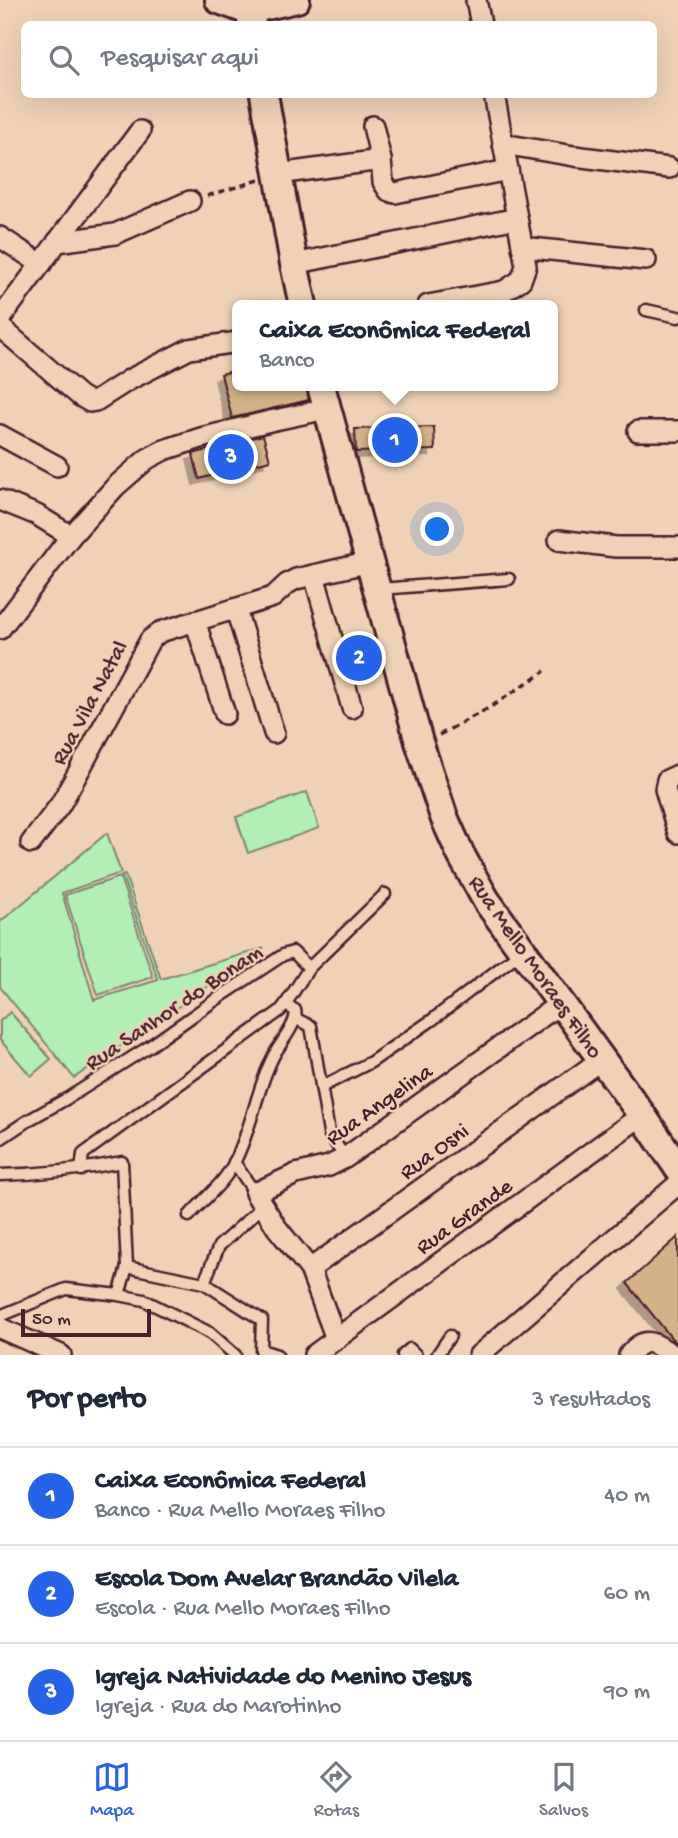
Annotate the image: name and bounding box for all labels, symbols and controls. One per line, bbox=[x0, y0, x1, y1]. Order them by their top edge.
search box bbox=[21, 21, 657, 98]
icon: search bbox=[45, 41, 83, 79]
text: Pesquisar aqui bbox=[101, 44, 259, 75]
popup bbox=[232, 300, 558, 391]
text: Caixa Econômica Federal bbox=[259, 317, 531, 348]
text: Banco bbox=[259, 348, 315, 375]
pin: 1 bbox=[372, 414, 418, 466]
pin: 3 bbox=[208, 431, 254, 483]
your location bbox=[420, 512, 454, 546]
pin: 2 bbox=[336, 632, 382, 684]
street label: Rua Vila Natal bbox=[47, 637, 135, 771]
street label: Rua Mello Moraes Filho bbox=[461, 871, 607, 1065]
street label: Rua Sanhor do Bonam bbox=[81, 940, 269, 1078]
street label: Rua Angelina bbox=[321, 1058, 440, 1153]
street label: Rua Osni bbox=[395, 1119, 475, 1187]
street label: Rua Grande bbox=[412, 1173, 520, 1262]
scale bar bbox=[21, 1306, 150, 1338]
text: 50 m bbox=[32, 1309, 71, 1332]
text: Por perto bbox=[28, 1383, 147, 1418]
text: 3 resultados bbox=[532, 1387, 650, 1414]
text: Caixa Econômica Federal bbox=[95, 1467, 366, 1498]
text: 1 bbox=[46, 1483, 56, 1510]
text: 40 m bbox=[604, 1483, 650, 1510]
text: Banco · Rua Mello Moraes Filho bbox=[95, 1498, 385, 1525]
text: Escola Dom Avelar Brandão Vilela bbox=[95, 1565, 458, 1596]
text: 2 bbox=[45, 1581, 57, 1608]
text: 60 m bbox=[604, 1581, 650, 1608]
text: Escola · Rua Mello Moraes Filho bbox=[95, 1596, 391, 1623]
text: Igreja Natividade do Menino Jesus bbox=[95, 1663, 471, 1694]
text: 3 bbox=[45, 1679, 57, 1706]
text: 90 m bbox=[604, 1679, 650, 1706]
text: Igreja · Rua do Marotinho bbox=[95, 1694, 342, 1721]
tab: Mapa bbox=[90, 1758, 134, 1823]
tab: Rotas bbox=[314, 1758, 359, 1823]
tab: Salvos bbox=[539, 1758, 588, 1823]

